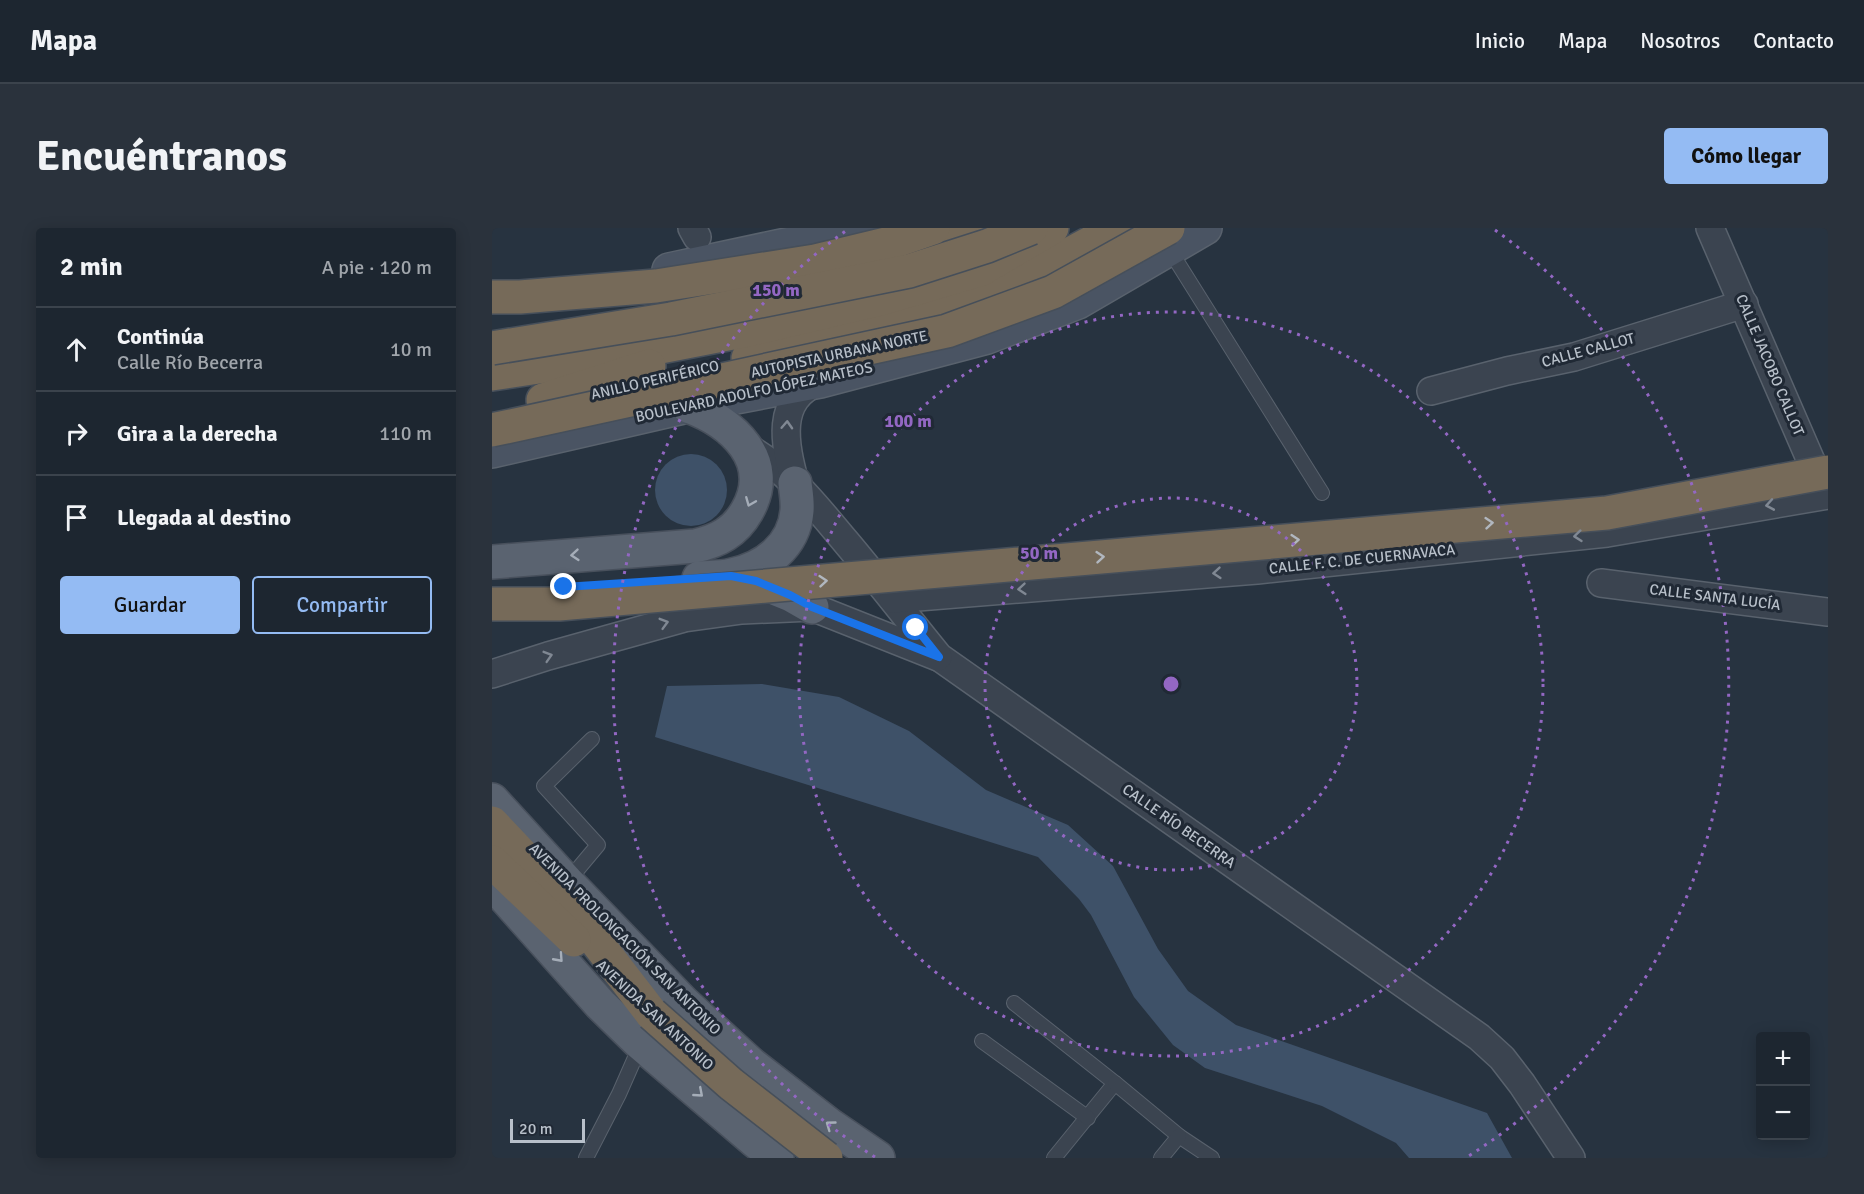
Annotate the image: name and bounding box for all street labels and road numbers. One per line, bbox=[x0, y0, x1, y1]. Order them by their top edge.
street label: CALLE JACOBO CALLOT bbox=[1732, 292, 1808, 439]
street label: AUTOPISTA URBANA NORTE bbox=[749, 326, 929, 382]
street label: CALLE CALLOT bbox=[1540, 329, 1637, 371]
street label: ANILLO PERIFÉRICO bbox=[589, 355, 721, 404]
street label: BOULEVARD ADOLFO LÓPEZ MATEOS bbox=[634, 357, 874, 426]
street label: CALLE F. C. DE CUERNAVACA bbox=[1268, 540, 1456, 578]
street label: CALLE SANTA LUCÍA bbox=[1648, 579, 1782, 614]
street label: CALLE RÍO BECERRA bbox=[1119, 779, 1240, 872]
street label: AVENIDA PROLONGACIÓN SAN ANTONIO bbox=[525, 839, 725, 1039]
street label: AVENIDA SAN ANTONIO bbox=[593, 956, 717, 1074]

